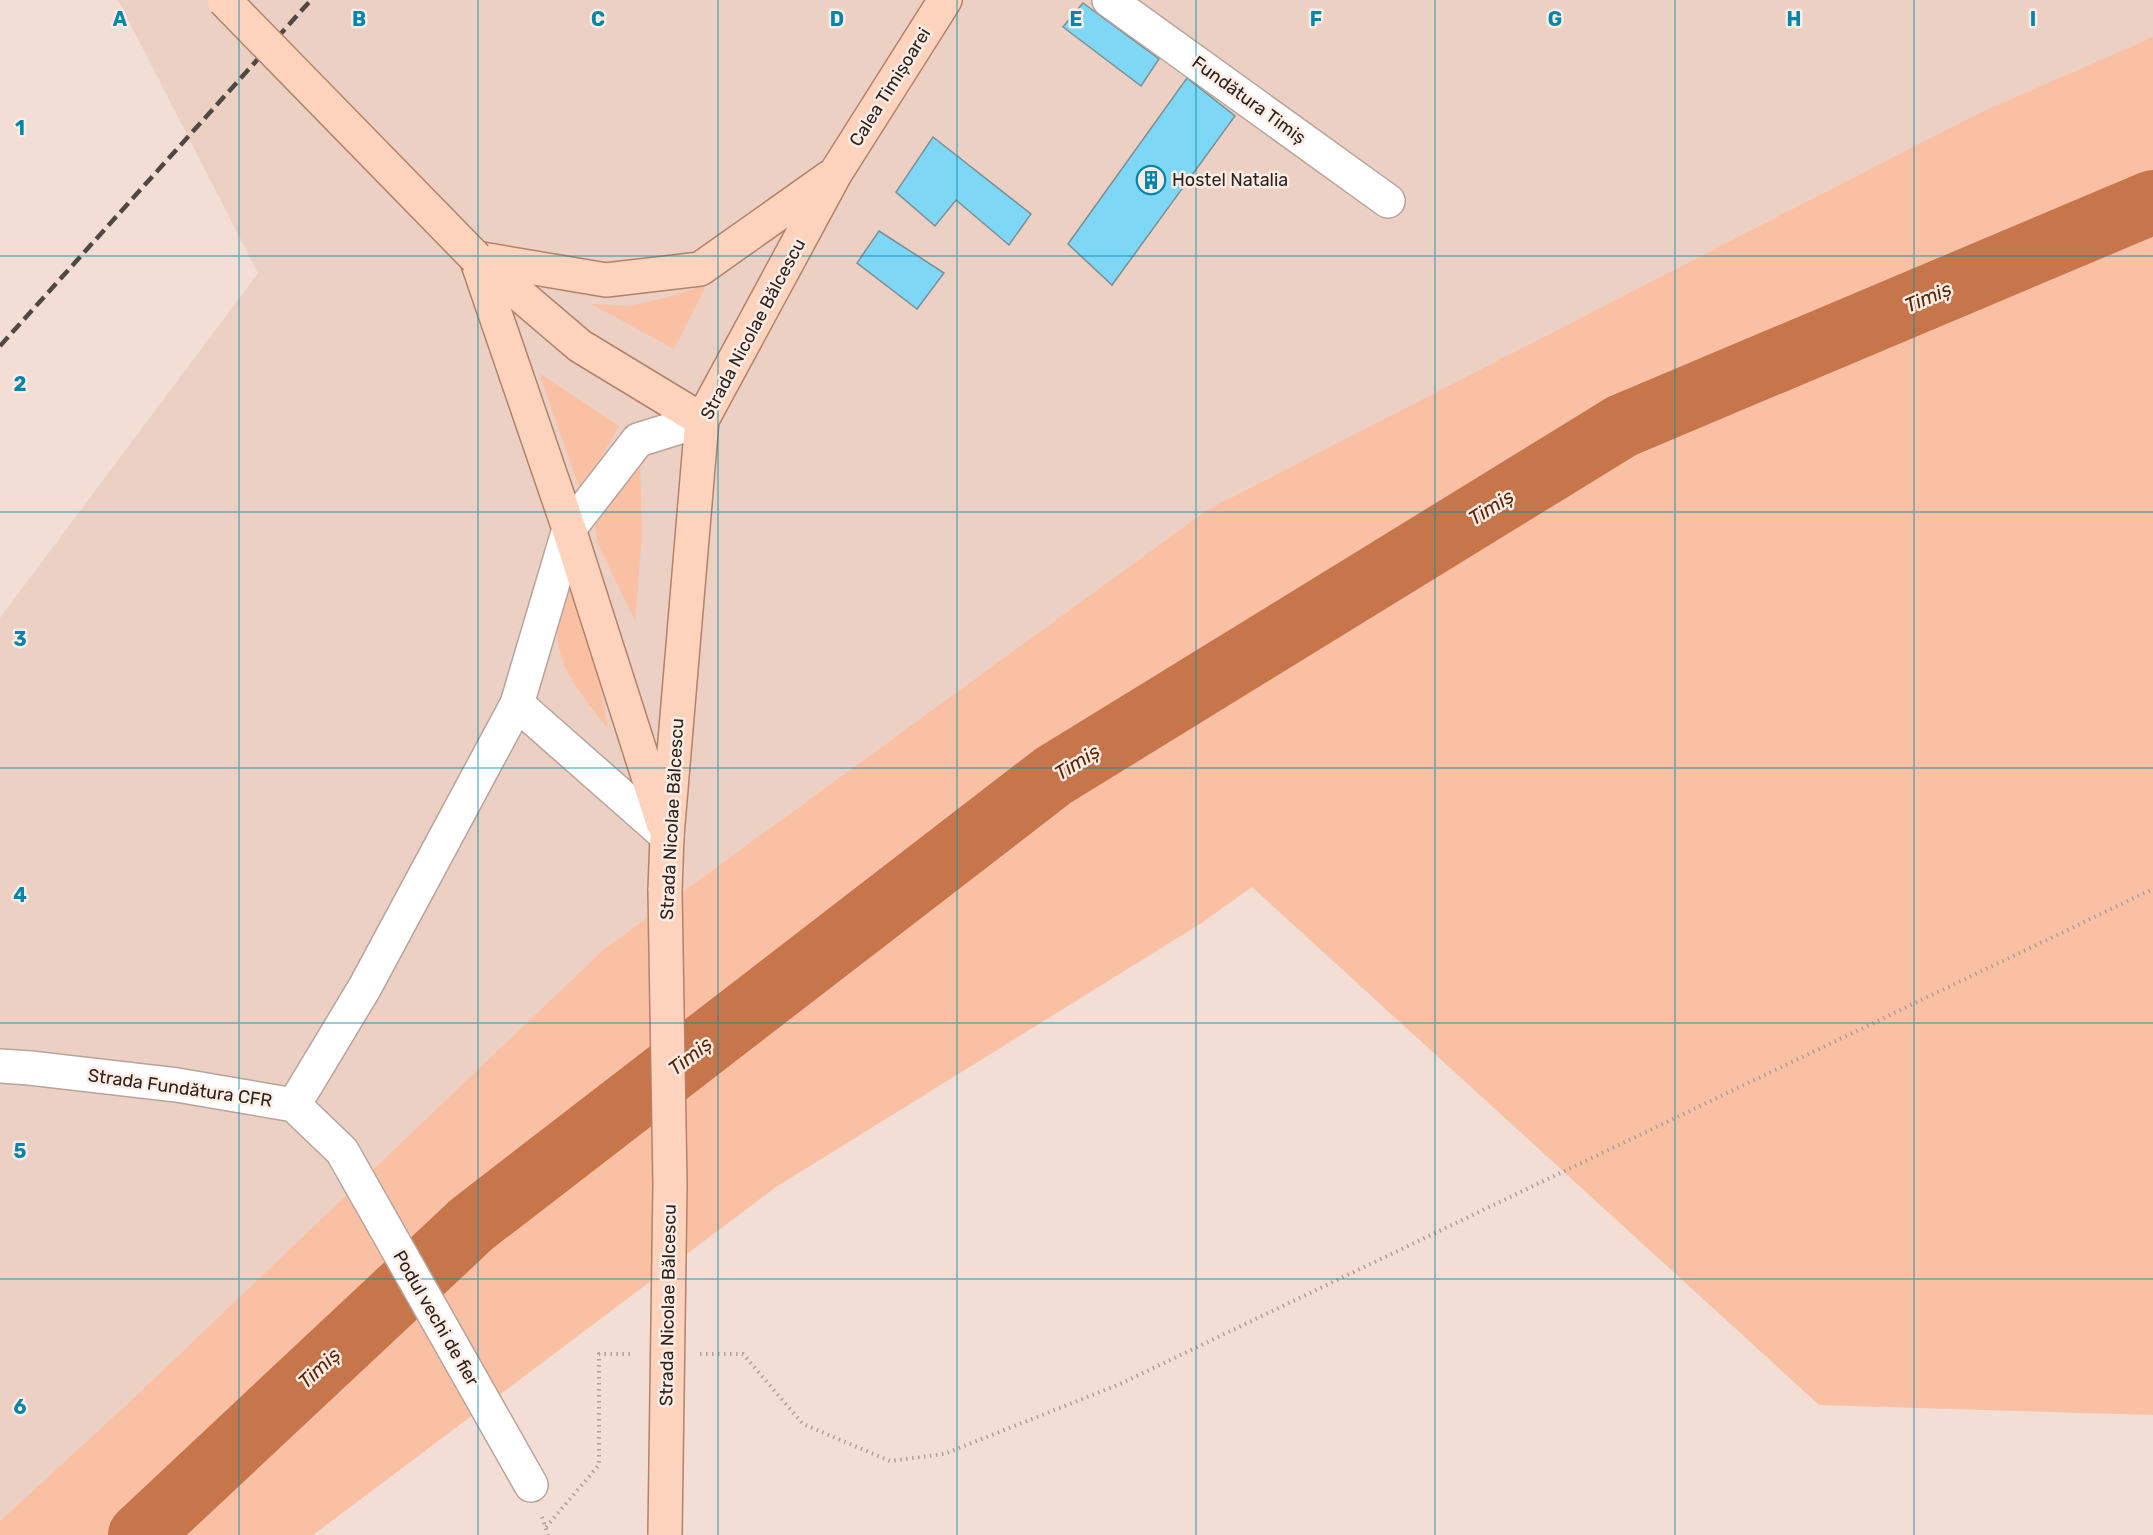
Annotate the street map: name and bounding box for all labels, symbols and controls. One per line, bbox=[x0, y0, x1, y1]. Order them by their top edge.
text: A bbox=[113, 7, 128, 31]
text: B bbox=[352, 7, 366, 31]
text: C bbox=[591, 7, 605, 31]
text: D bbox=[830, 7, 844, 31]
text: E bbox=[1070, 7, 1082, 31]
text: F bbox=[1310, 7, 1322, 31]
text: G bbox=[1548, 7, 1562, 31]
text: H bbox=[1787, 7, 1801, 31]
text: I bbox=[2030, 7, 2036, 31]
street label: Calea Timișoarei bbox=[845, 24, 935, 150]
street label: Fundătura Timiș bbox=[1188, 51, 1310, 149]
text: 1 bbox=[15, 116, 25, 140]
building icon: Hostel Natalia bbox=[1135, 164, 1167, 196]
place label: Hostel Natalia bbox=[1172, 169, 1288, 191]
street label: Strada Nicolae Bălcescu bbox=[696, 235, 810, 423]
water label: Timiș bbox=[1901, 276, 1955, 318]
text: 2 bbox=[14, 372, 27, 396]
water label: Timiș bbox=[1464, 484, 1518, 530]
text: 3 bbox=[13, 627, 27, 651]
street label: Strada Nicolae Bălcescu bbox=[656, 717, 688, 921]
water label: Timiș bbox=[1050, 739, 1104, 785]
text: 4 bbox=[13, 883, 27, 907]
water label: Timiș bbox=[663, 1032, 717, 1080]
street label: Strada Fundătura CFR bbox=[86, 1064, 274, 1112]
text: 5 bbox=[14, 1139, 27, 1163]
street label: Strada Nicolae Bălcescu bbox=[655, 1204, 681, 1406]
street label: Podul vechi de fier bbox=[388, 1246, 484, 1390]
water label: Timiș bbox=[293, 1343, 345, 1393]
text: 6 bbox=[13, 1395, 27, 1419]

